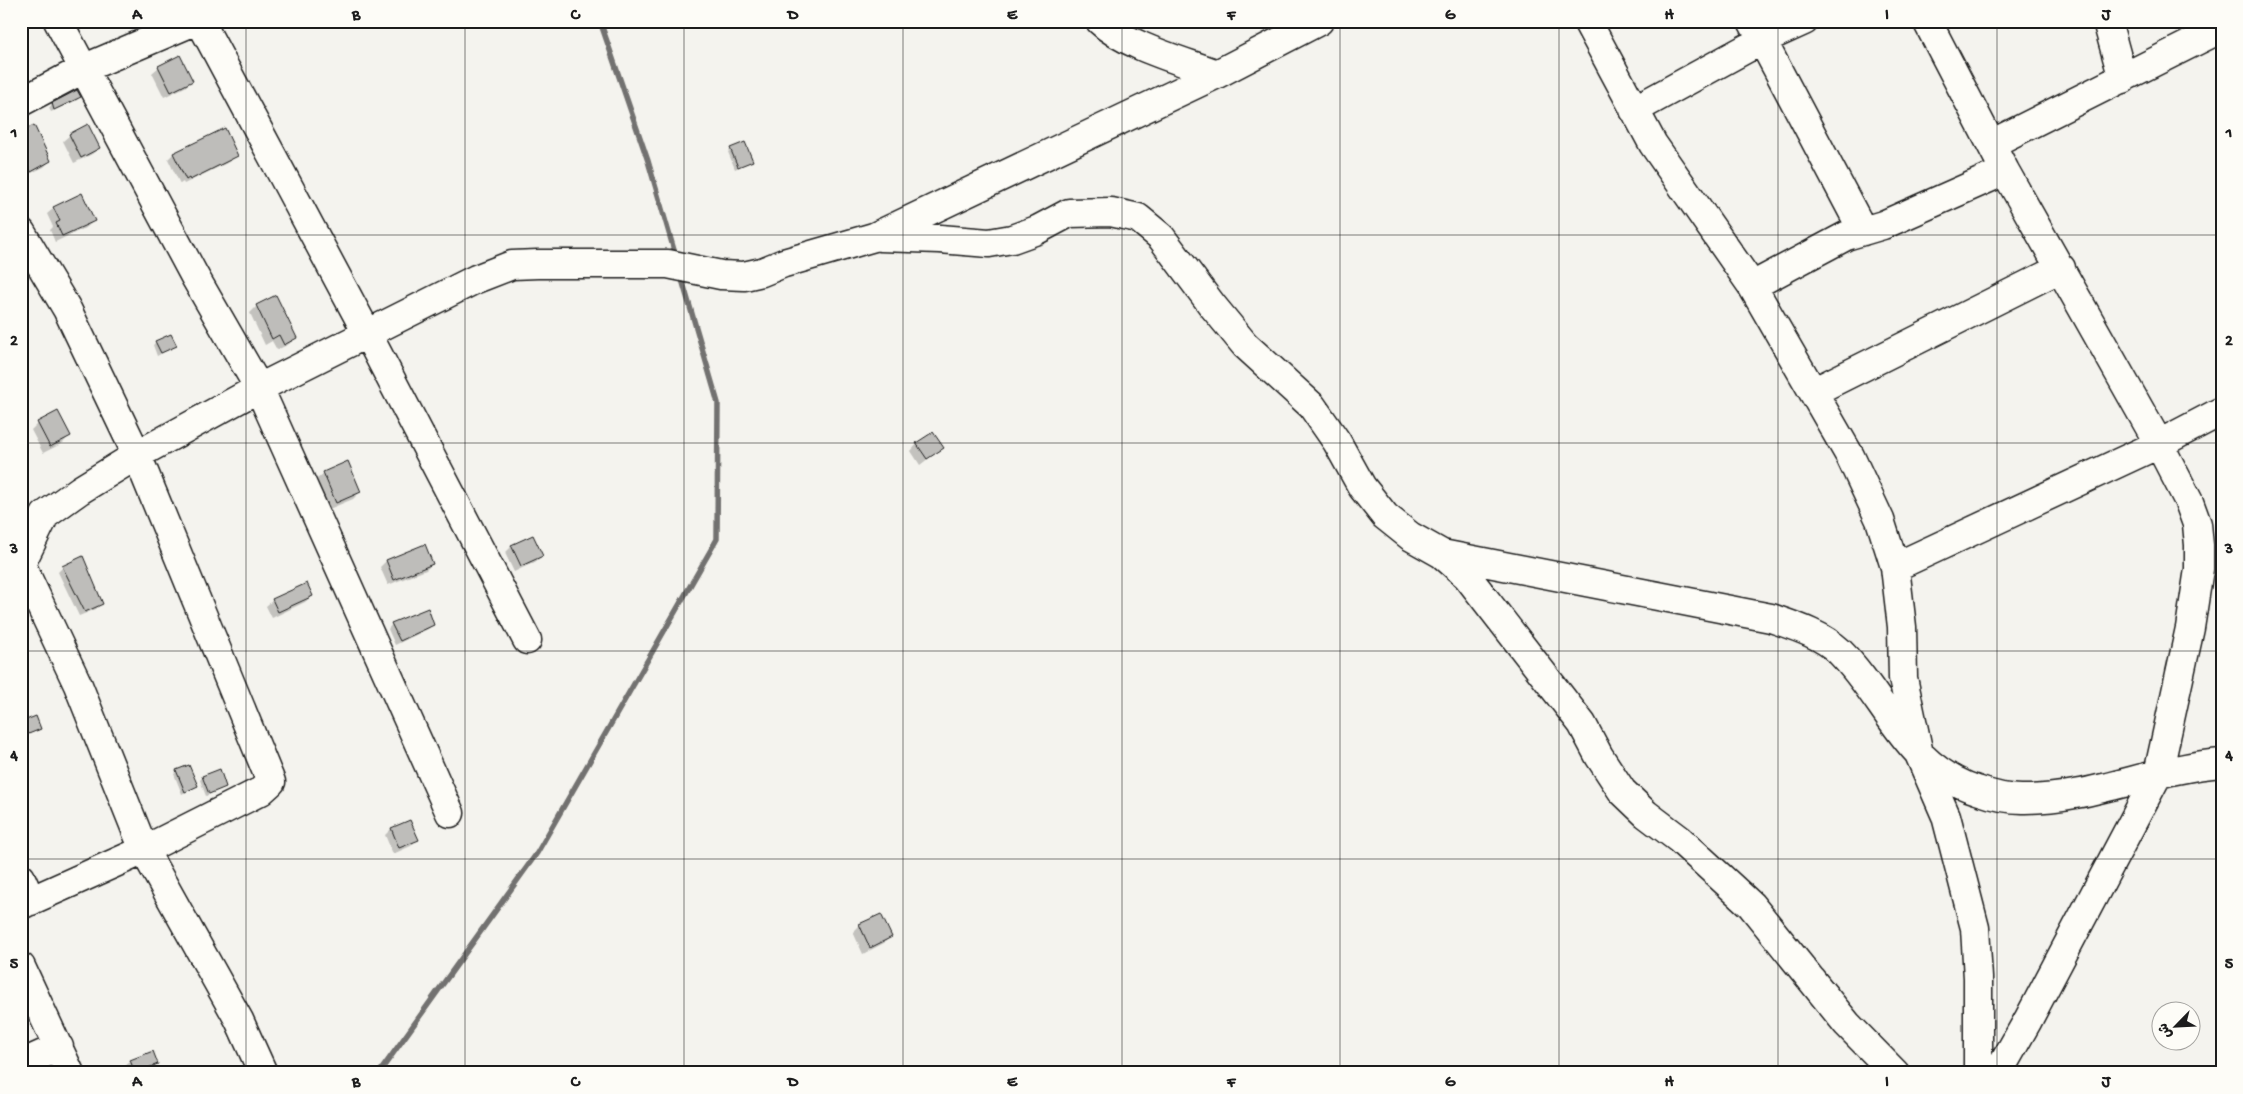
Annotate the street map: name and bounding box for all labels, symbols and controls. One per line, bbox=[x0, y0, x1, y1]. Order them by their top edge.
text: A bbox=[131, 7, 143, 26]
text: B bbox=[351, 7, 361, 26]
text: C bbox=[570, 7, 581, 26]
text: D bbox=[786, 7, 799, 26]
text: E bbox=[1007, 7, 1018, 26]
text: F bbox=[1226, 7, 1237, 26]
text: G bbox=[1445, 7, 1456, 26]
text: H bbox=[1664, 7, 1674, 26]
text: I bbox=[1885, 7, 1889, 26]
text: J bbox=[2101, 7, 2112, 26]
text: 1 bbox=[10, 125, 17, 144]
text: 1 bbox=[2225, 125, 2232, 144]
text: 2 bbox=[10, 333, 18, 352]
text: 2 bbox=[2225, 333, 2233, 352]
text: 3 bbox=[9, 541, 18, 560]
text: 3 bbox=[2224, 541, 2233, 560]
text: 4 bbox=[9, 748, 18, 767]
text: 4 bbox=[2224, 748, 2233, 767]
text: 5 bbox=[10, 956, 19, 975]
text: 5 bbox=[2225, 956, 2234, 975]
north arrow bbox=[2150, 1002, 2200, 1052]
text: ش bbox=[2156, 1020, 2177, 1041]
text: A bbox=[131, 1074, 143, 1093]
text: B bbox=[351, 1074, 361, 1093]
text: C bbox=[570, 1074, 581, 1093]
text: D bbox=[786, 1074, 799, 1093]
text: E bbox=[1007, 1074, 1018, 1093]
text: F bbox=[1226, 1074, 1237, 1093]
text: G bbox=[1445, 1074, 1456, 1093]
text: H bbox=[1664, 1074, 1674, 1093]
text: I bbox=[1885, 1074, 1889, 1093]
text: J bbox=[2101, 1074, 2112, 1093]

